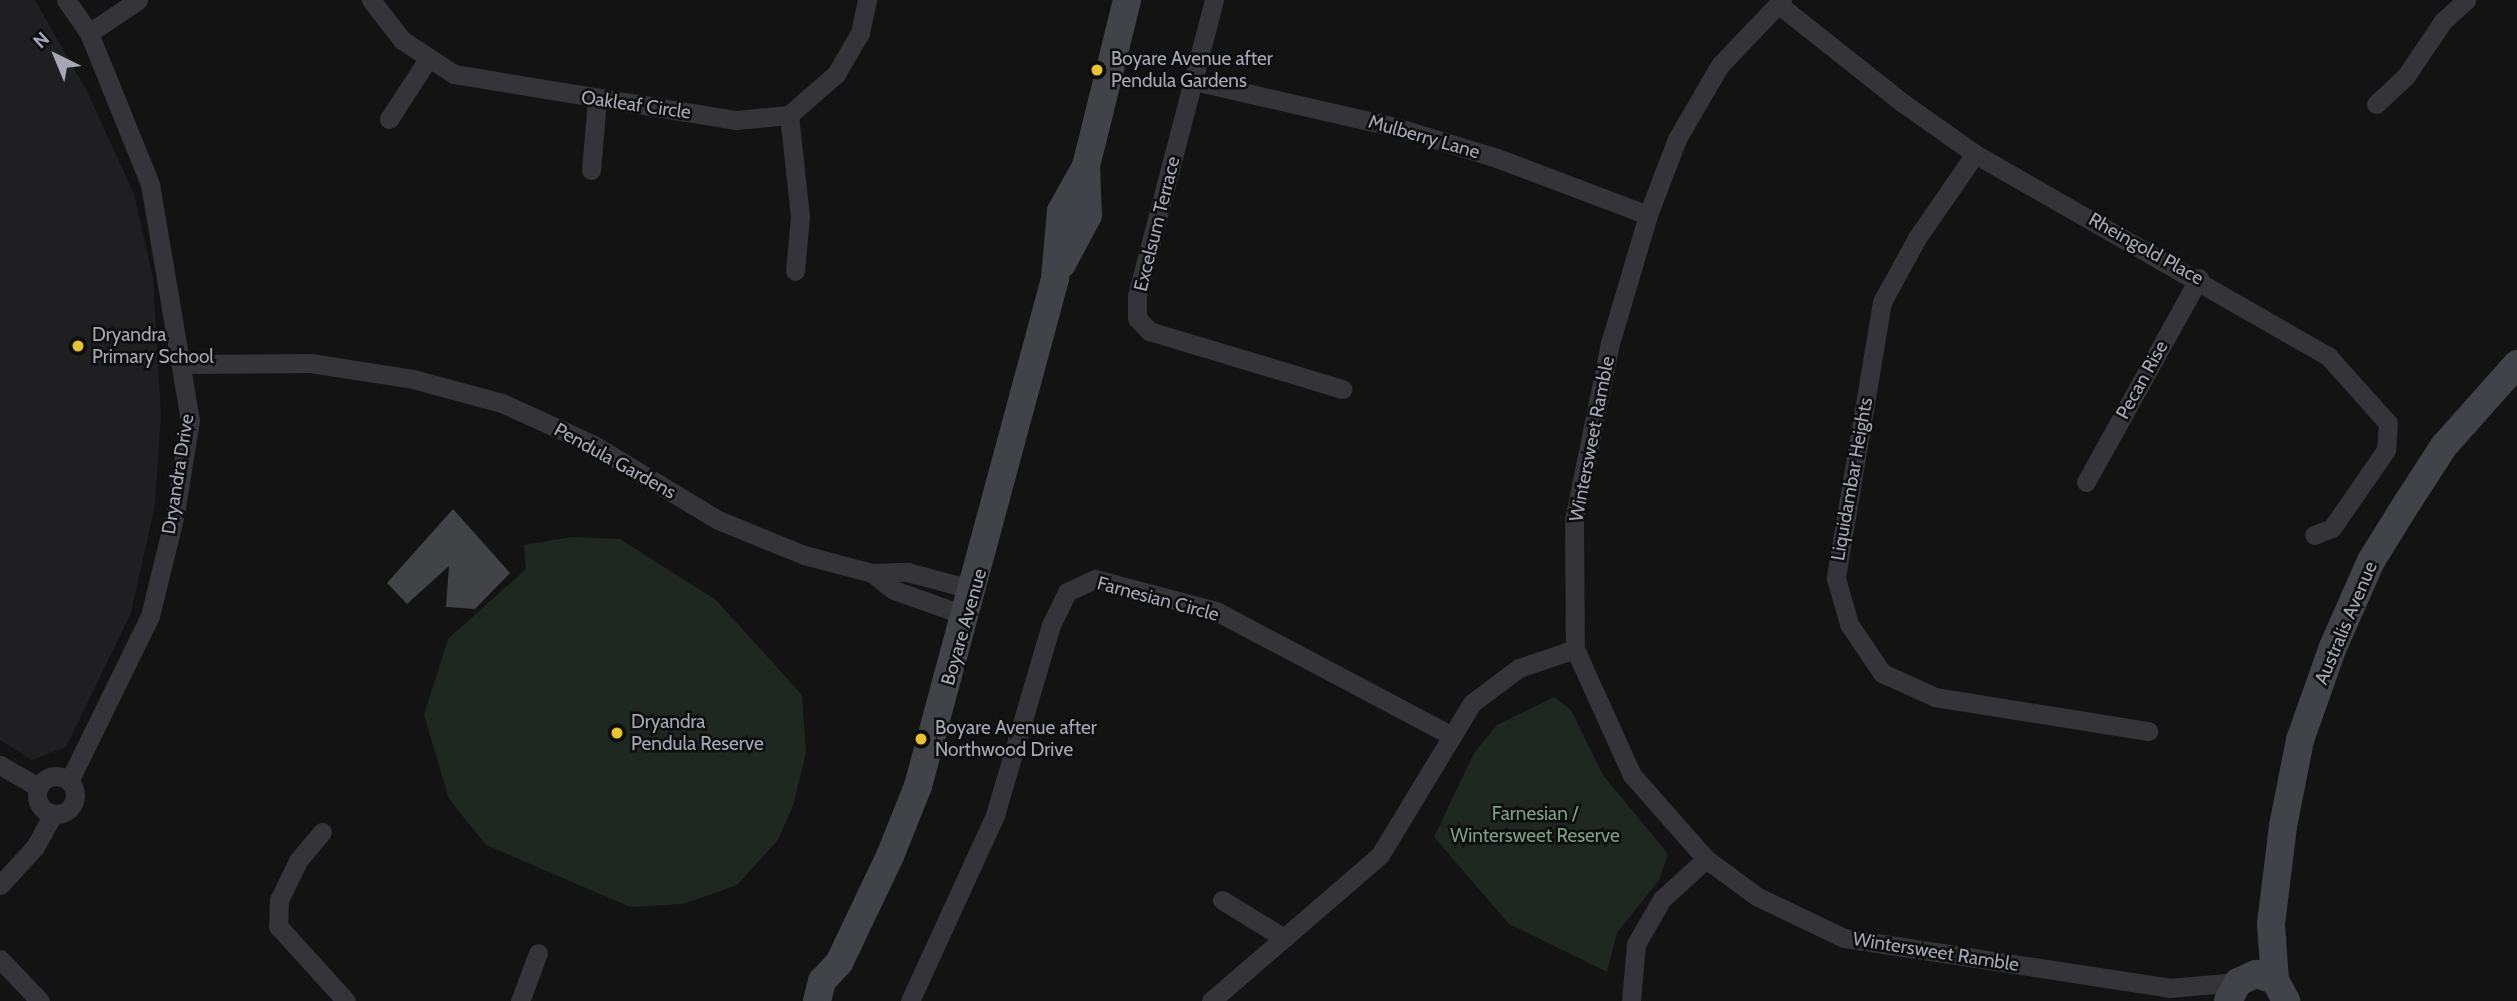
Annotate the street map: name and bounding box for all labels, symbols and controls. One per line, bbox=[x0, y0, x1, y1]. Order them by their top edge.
north arrow bbox=[21, 21, 91, 91]
text: N bbox=[29, 27, 54, 53]
place label: Boyare Avenue after Pendula Gardens bbox=[1111, 48, 1273, 92]
marker: Boyare Avenue after Pendula Gardens bbox=[1089, 62, 1105, 78]
street label: Oakleaf Circle bbox=[580, 86, 692, 124]
street label: Mulberry Lane bbox=[1366, 110, 1482, 164]
street label: Excelsum Terrace bbox=[1129, 154, 1185, 294]
street label: Rheingold Place bbox=[2085, 208, 2207, 290]
place label: Dryandra Primary School bbox=[92, 324, 214, 368]
street label: Pecan Rise bbox=[2111, 337, 2173, 423]
marker: Dryandra Primary School bbox=[70, 338, 86, 354]
street label: Wintersweet Ramble bbox=[1565, 354, 1619, 524]
street label: Liquidambar Heights bbox=[1826, 396, 1878, 562]
street label: Dryandra Drive bbox=[157, 412, 199, 536]
street label: Pendula Gardens bbox=[550, 418, 680, 504]
street label: Australis Avenue bbox=[2310, 558, 2382, 688]
street label: Boyare Avenue bbox=[936, 566, 992, 688]
street label: Farnesian Circle bbox=[1095, 572, 1221, 626]
place label: Dryandra Pendula Reserve bbox=[631, 711, 764, 755]
place label: Boyare Avenue after Northwood Drive bbox=[935, 717, 1097, 761]
marker: Dryandra Pendula Reserve bbox=[609, 725, 625, 741]
marker: Boyare Avenue after Northwood Drive bbox=[913, 731, 929, 747]
park label: Farnesian / Wintersweet Reserve bbox=[1450, 803, 1620, 847]
street label: Wintersweet Ramble bbox=[1851, 928, 2021, 976]

